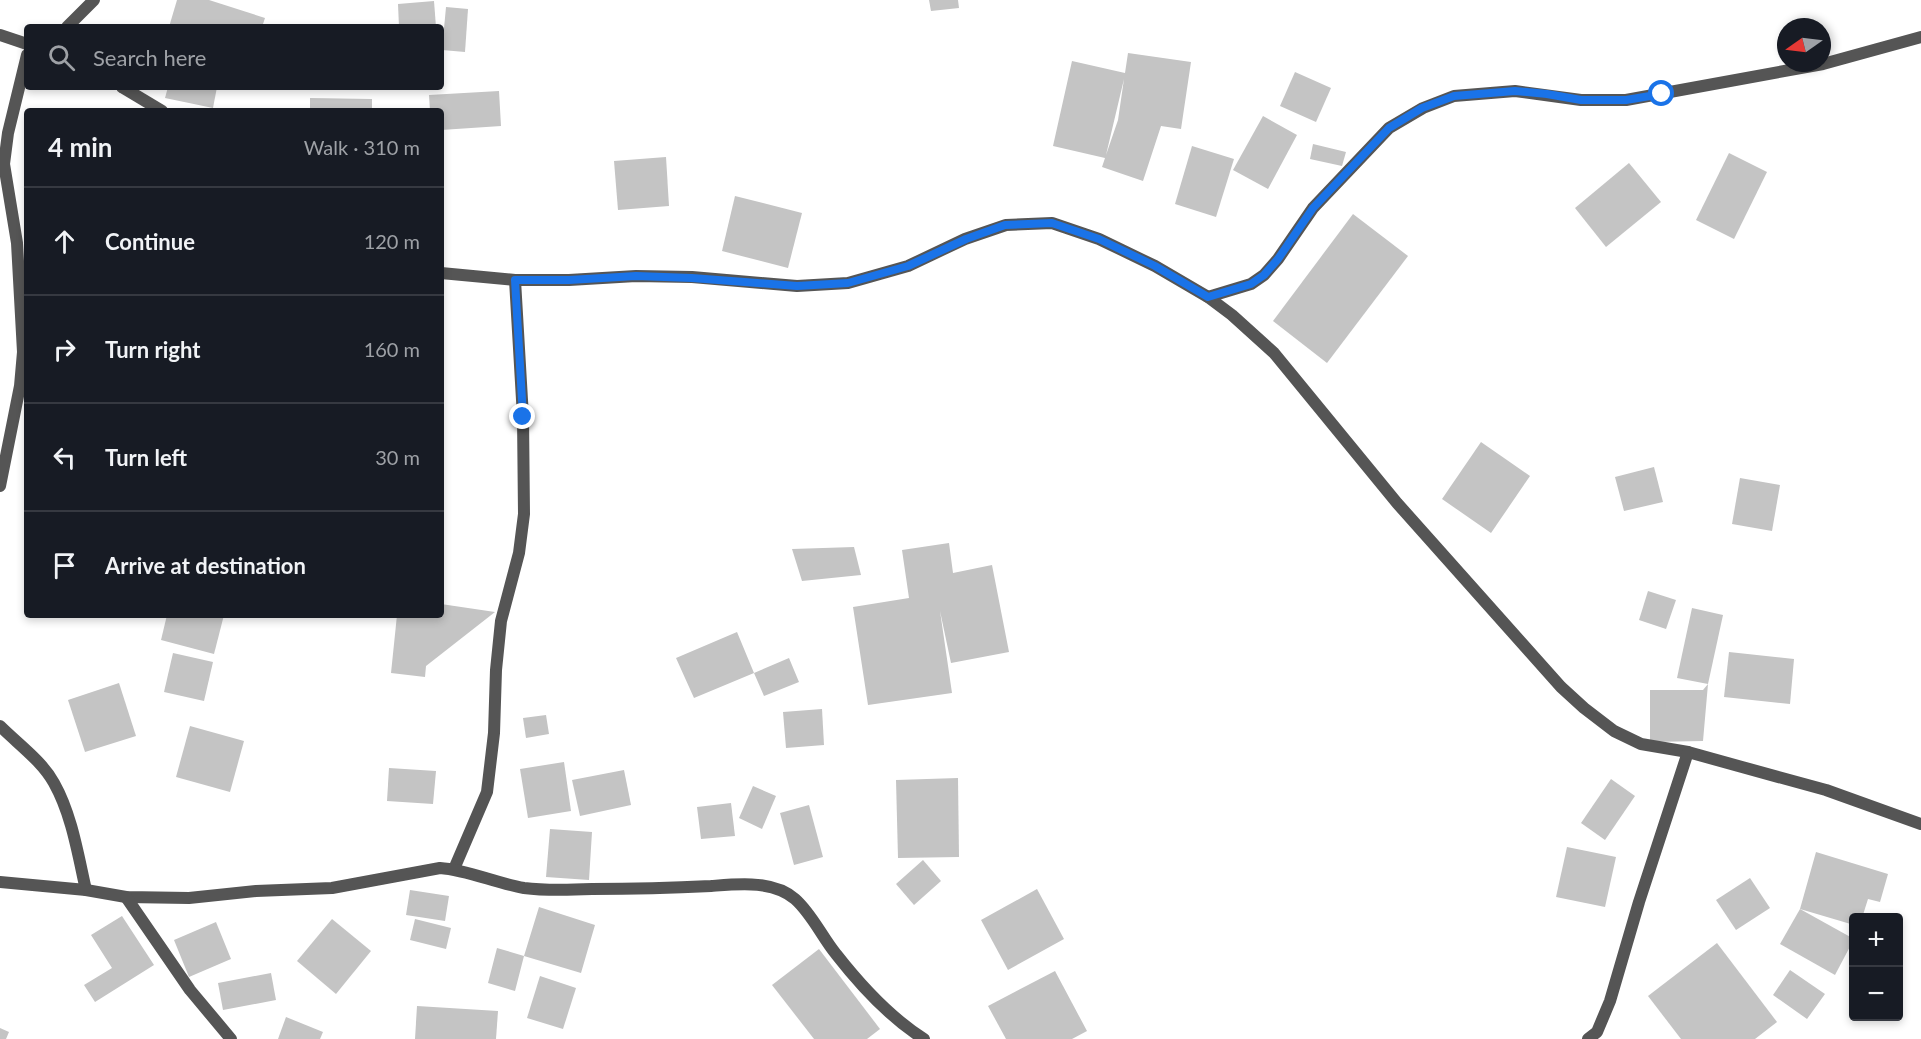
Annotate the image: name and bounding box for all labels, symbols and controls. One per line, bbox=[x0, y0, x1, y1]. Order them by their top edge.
north arrow bbox=[1777, 18, 1831, 72]
search box bbox=[24, 24, 444, 90]
icon: search bbox=[45, 41, 78, 74]
text: Search here bbox=[93, 44, 206, 71]
route start bbox=[1648, 80, 1674, 106]
text: 4 min bbox=[48, 131, 112, 163]
text: Walk · 310 m bbox=[304, 135, 420, 159]
icon: ahead bbox=[48, 225, 81, 258]
text: Continue bbox=[105, 228, 195, 255]
text: 120 m bbox=[364, 229, 420, 253]
icon: right bbox=[48, 333, 81, 366]
text: Turn right bbox=[105, 336, 200, 363]
text: 160 m bbox=[364, 337, 420, 361]
route end bbox=[509, 403, 535, 429]
icon: left bbox=[48, 441, 81, 474]
text: Turn left bbox=[105, 444, 187, 471]
text: 30 m bbox=[375, 445, 420, 469]
icon: arrive bbox=[48, 549, 81, 582]
text: Arrive at destination bbox=[105, 552, 306, 579]
map controls bbox=[1849, 913, 1903, 1021]
button: + bbox=[1849, 913, 1903, 967]
button: − bbox=[1849, 967, 1903, 1021]

